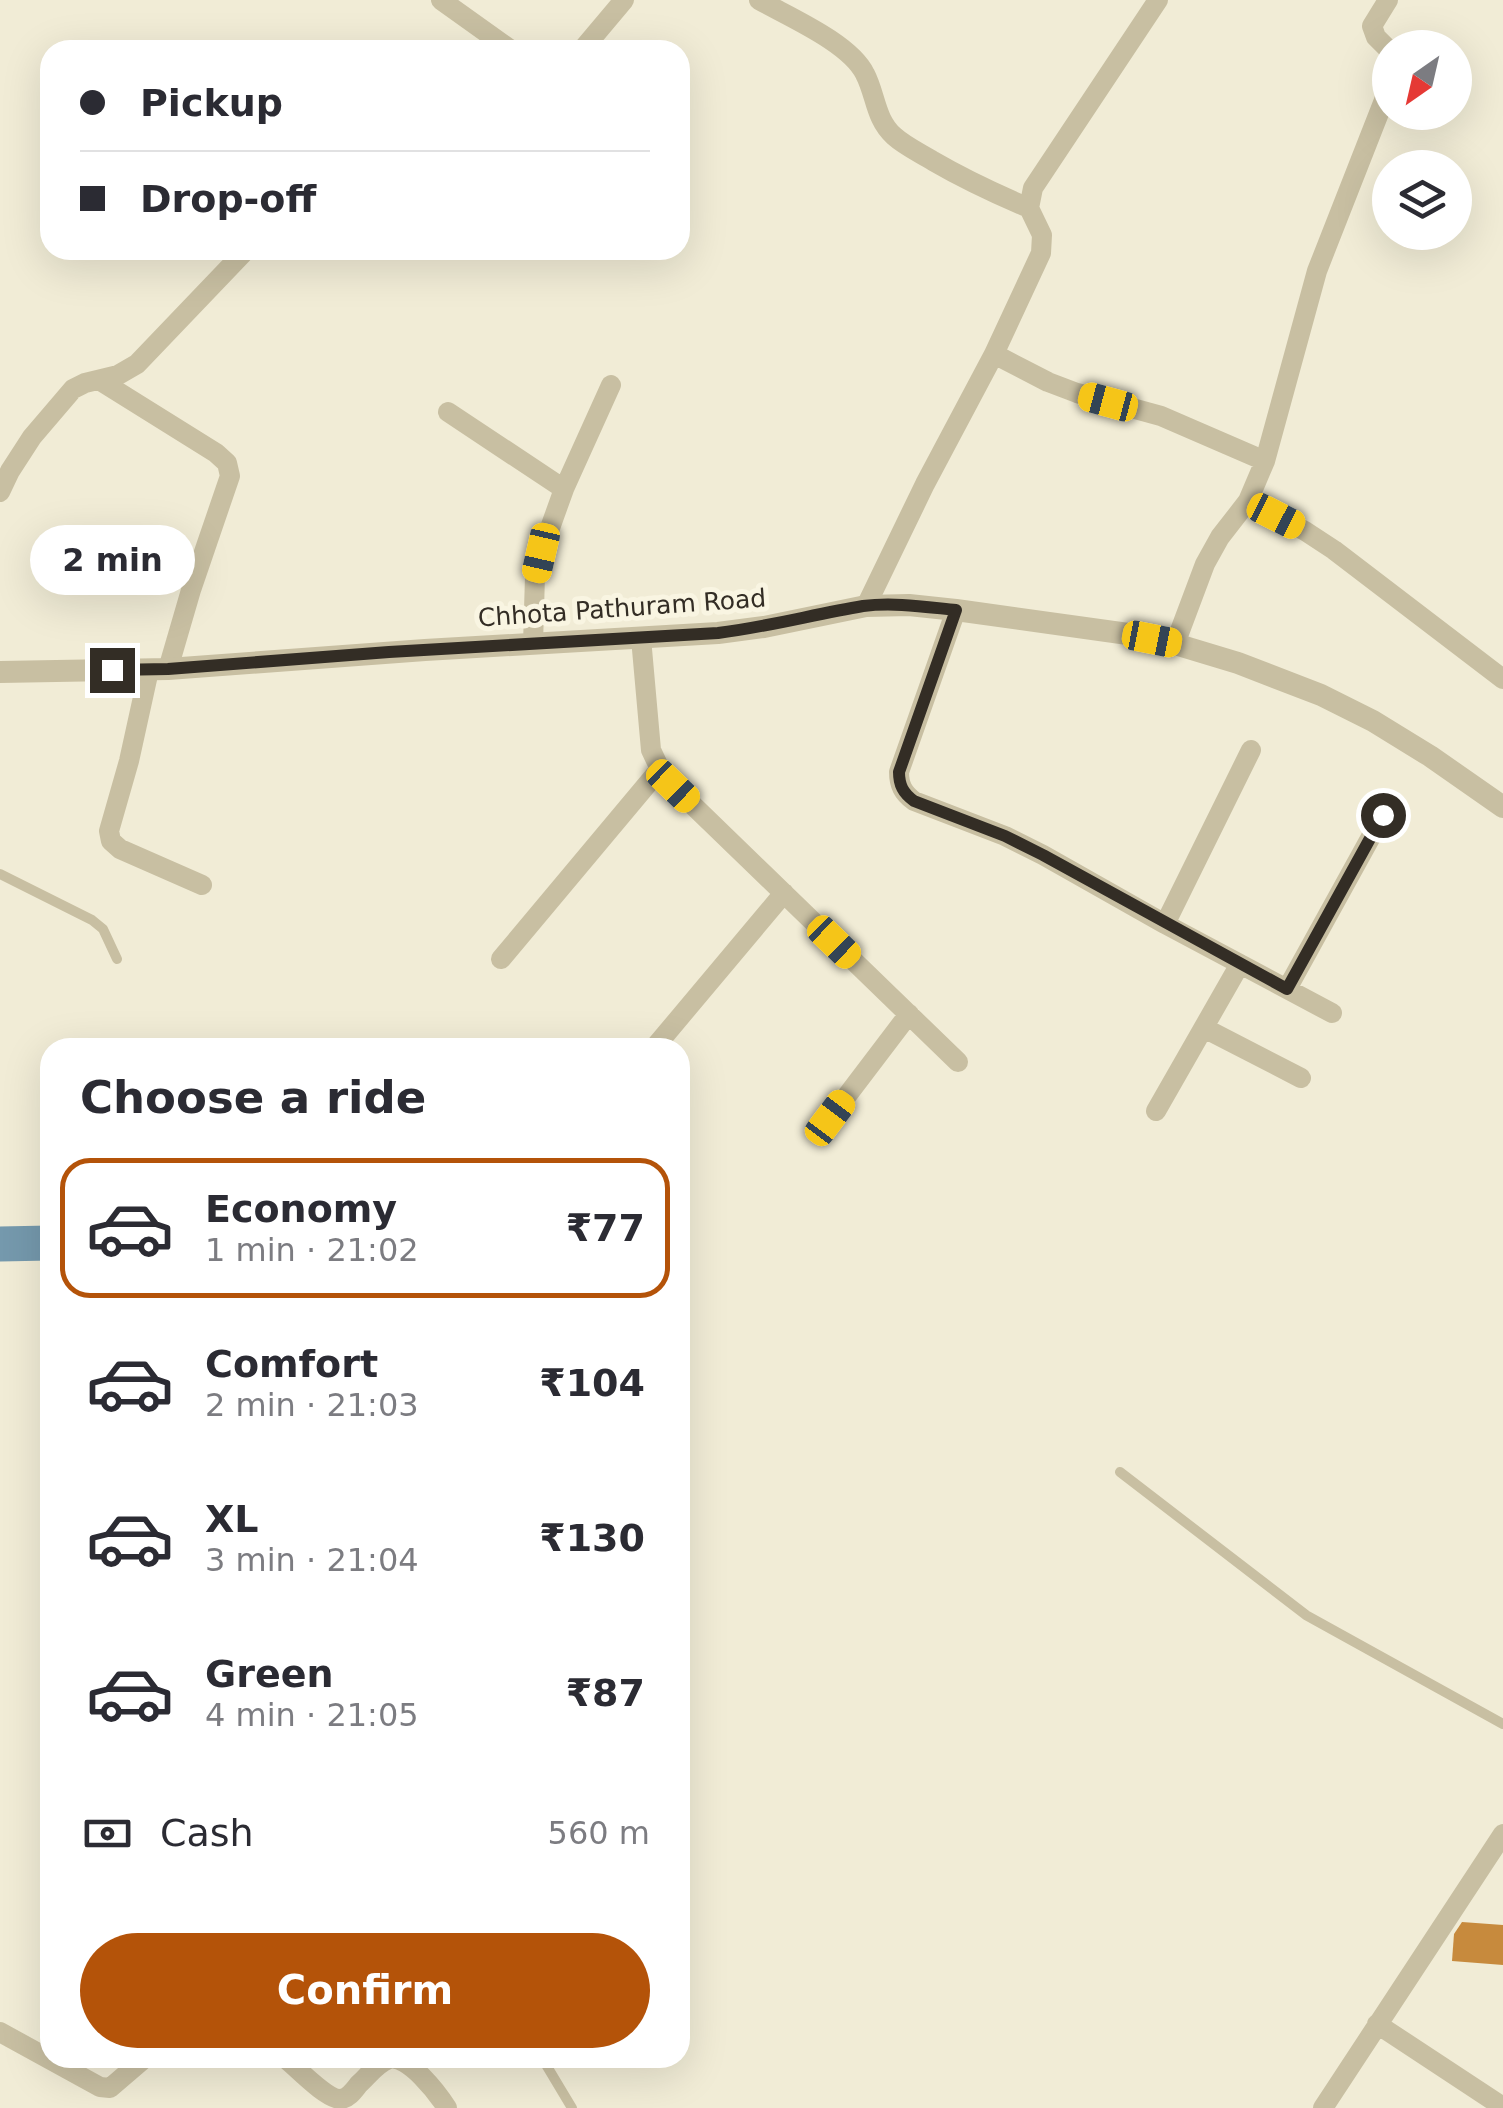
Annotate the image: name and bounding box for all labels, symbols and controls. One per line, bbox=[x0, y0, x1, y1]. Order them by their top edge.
north arrow bbox=[1372, 30, 1472, 130]
map controls bbox=[1372, 30, 1472, 250]
text: Pickup bbox=[140, 81, 283, 125]
button: layers bbox=[1372, 150, 1472, 250]
text: Drop-off bbox=[140, 177, 316, 221]
car bbox=[1075, 380, 1141, 424]
car bbox=[1242, 489, 1310, 543]
car bbox=[520, 520, 562, 586]
callout: 2 min bbox=[29, 525, 194, 595]
text: 2 min bbox=[62, 541, 163, 579]
street label: Chhota Pathuram Road bbox=[477, 583, 767, 633]
car bbox=[1120, 619, 1184, 659]
route end bbox=[90, 648, 135, 693]
car bbox=[641, 754, 705, 818]
route start bbox=[1361, 793, 1406, 838]
car bbox=[802, 910, 866, 974]
text: Choose a ride bbox=[80, 1071, 426, 1124]
car bbox=[800, 1085, 860, 1151]
icon: car bbox=[85, 1183, 175, 1273]
text: Economy bbox=[205, 1187, 397, 1231]
text: ₹77 bbox=[566, 1206, 645, 1250]
text: 1 min · 21:02 bbox=[205, 1231, 419, 1269]
icon: car bbox=[85, 1338, 175, 1428]
text: Comfort bbox=[205, 1342, 378, 1386]
text: ₹104 bbox=[539, 1361, 645, 1405]
text: 2 min · 21:03 bbox=[205, 1386, 419, 1424]
icon: car bbox=[85, 1493, 175, 1583]
text: XL bbox=[205, 1497, 259, 1541]
text: ₹130 bbox=[539, 1516, 645, 1560]
text: 3 min · 21:04 bbox=[205, 1541, 419, 1579]
icon: car bbox=[85, 1648, 175, 1738]
text: Green bbox=[205, 1652, 334, 1696]
text: ₹87 bbox=[566, 1671, 645, 1715]
text: 4 min · 21:05 bbox=[205, 1696, 419, 1734]
icon: cash bbox=[80, 1806, 135, 1861]
text: Cash bbox=[160, 1811, 254, 1855]
text: 560 m bbox=[548, 1814, 650, 1852]
button: Confirm bbox=[80, 1933, 650, 2048]

